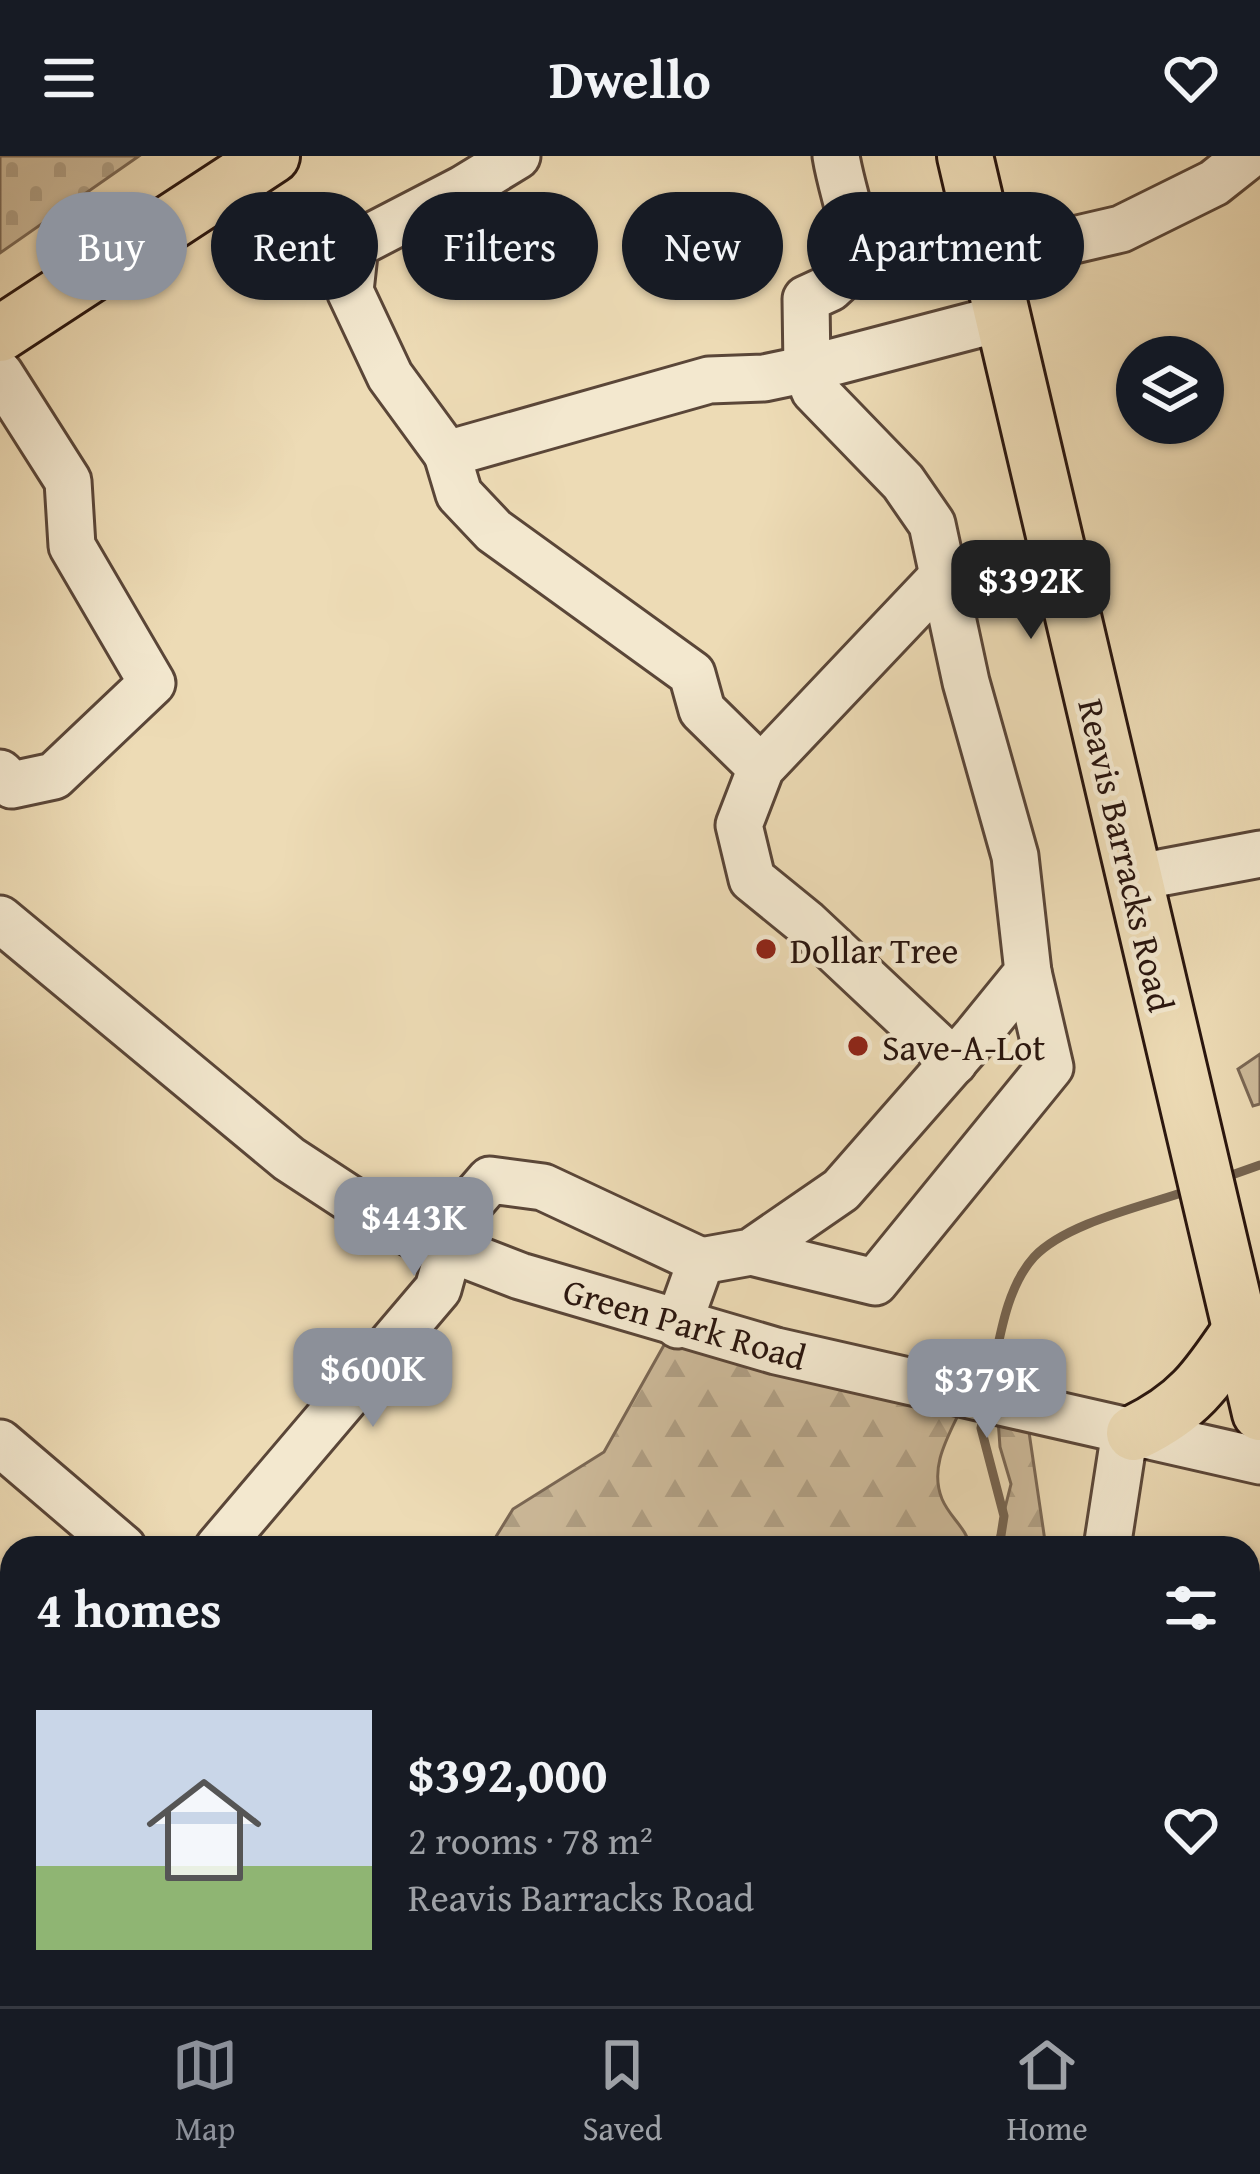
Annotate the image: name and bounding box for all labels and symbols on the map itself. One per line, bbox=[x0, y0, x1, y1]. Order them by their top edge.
pin: $392K bbox=[947, 540, 1115, 642]
street label: Reavis Barracks Road bbox=[1065, 693, 1189, 1017]
place label: Dollar Tree bbox=[790, 923, 959, 976]
marker: Dollar Tree bbox=[753, 936, 779, 962]
place label: Save-A-Lot bbox=[882, 1020, 1045, 1073]
marker: Save-A-Lot bbox=[845, 1033, 871, 1059]
pin: $443K bbox=[330, 1177, 498, 1279]
street label: Green Park Road bbox=[557, 1263, 813, 1383]
pin: $600K bbox=[289, 1328, 457, 1430]
pin: $379K bbox=[903, 1339, 1071, 1441]

